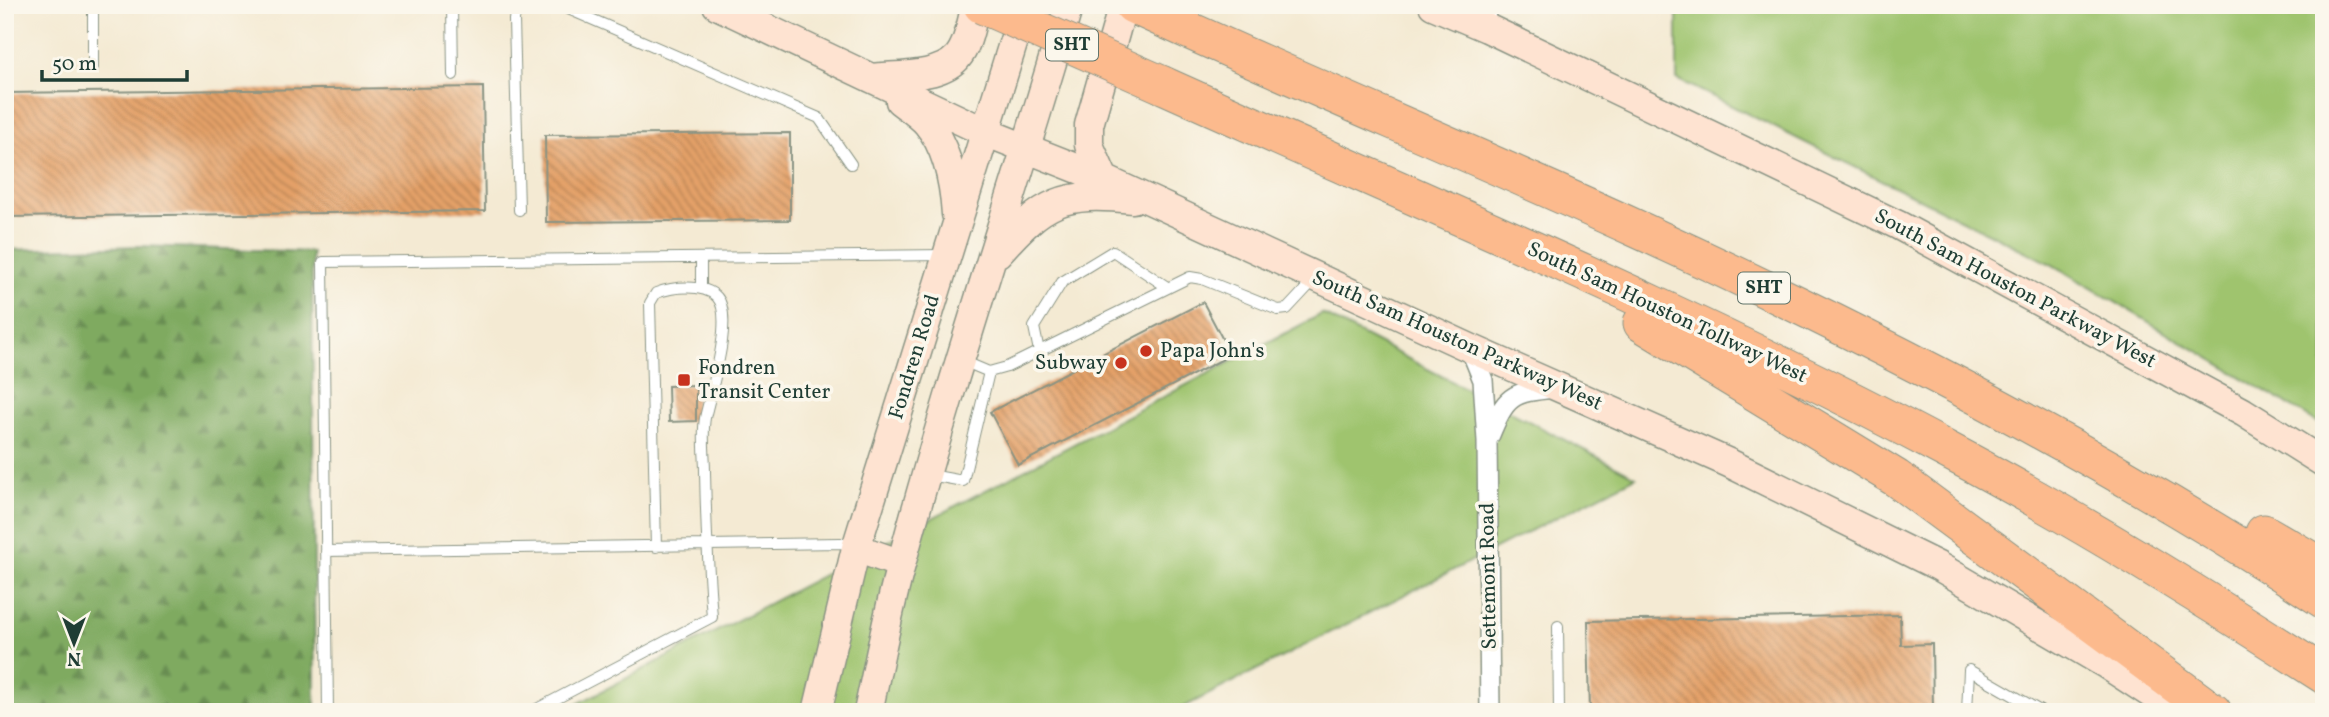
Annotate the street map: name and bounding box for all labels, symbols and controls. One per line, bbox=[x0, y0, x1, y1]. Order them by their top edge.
road number: SHT bbox=[1046, 30, 1098, 60]
scale bar bbox=[42, 38, 187, 82]
text: 50 m bbox=[52, 50, 97, 79]
street label: South Sam Houston Parkway West bbox=[1869, 202, 2161, 376]
street label: South Sam Houston Tollway West bbox=[1522, 235, 1812, 391]
street label: South Sam Houston Parkway West bbox=[1307, 264, 1607, 418]
road number: SHT bbox=[1738, 272, 1790, 304]
street label: Fondren Road bbox=[882, 291, 948, 423]
place label: Papa John's bbox=[1160, 337, 1264, 366]
marker: Papa John's bbox=[1138, 343, 1154, 359]
place label: Subway bbox=[1035, 349, 1108, 378]
place label: Fondren Transit Center bbox=[698, 354, 830, 407]
marker: Subway bbox=[1113, 355, 1129, 371]
marker: Fondren Transit Center bbox=[676, 372, 692, 388]
street label: Settemont Road bbox=[1473, 502, 1505, 650]
north arrow bbox=[38, 608, 108, 678]
text: N bbox=[67, 645, 81, 671]

